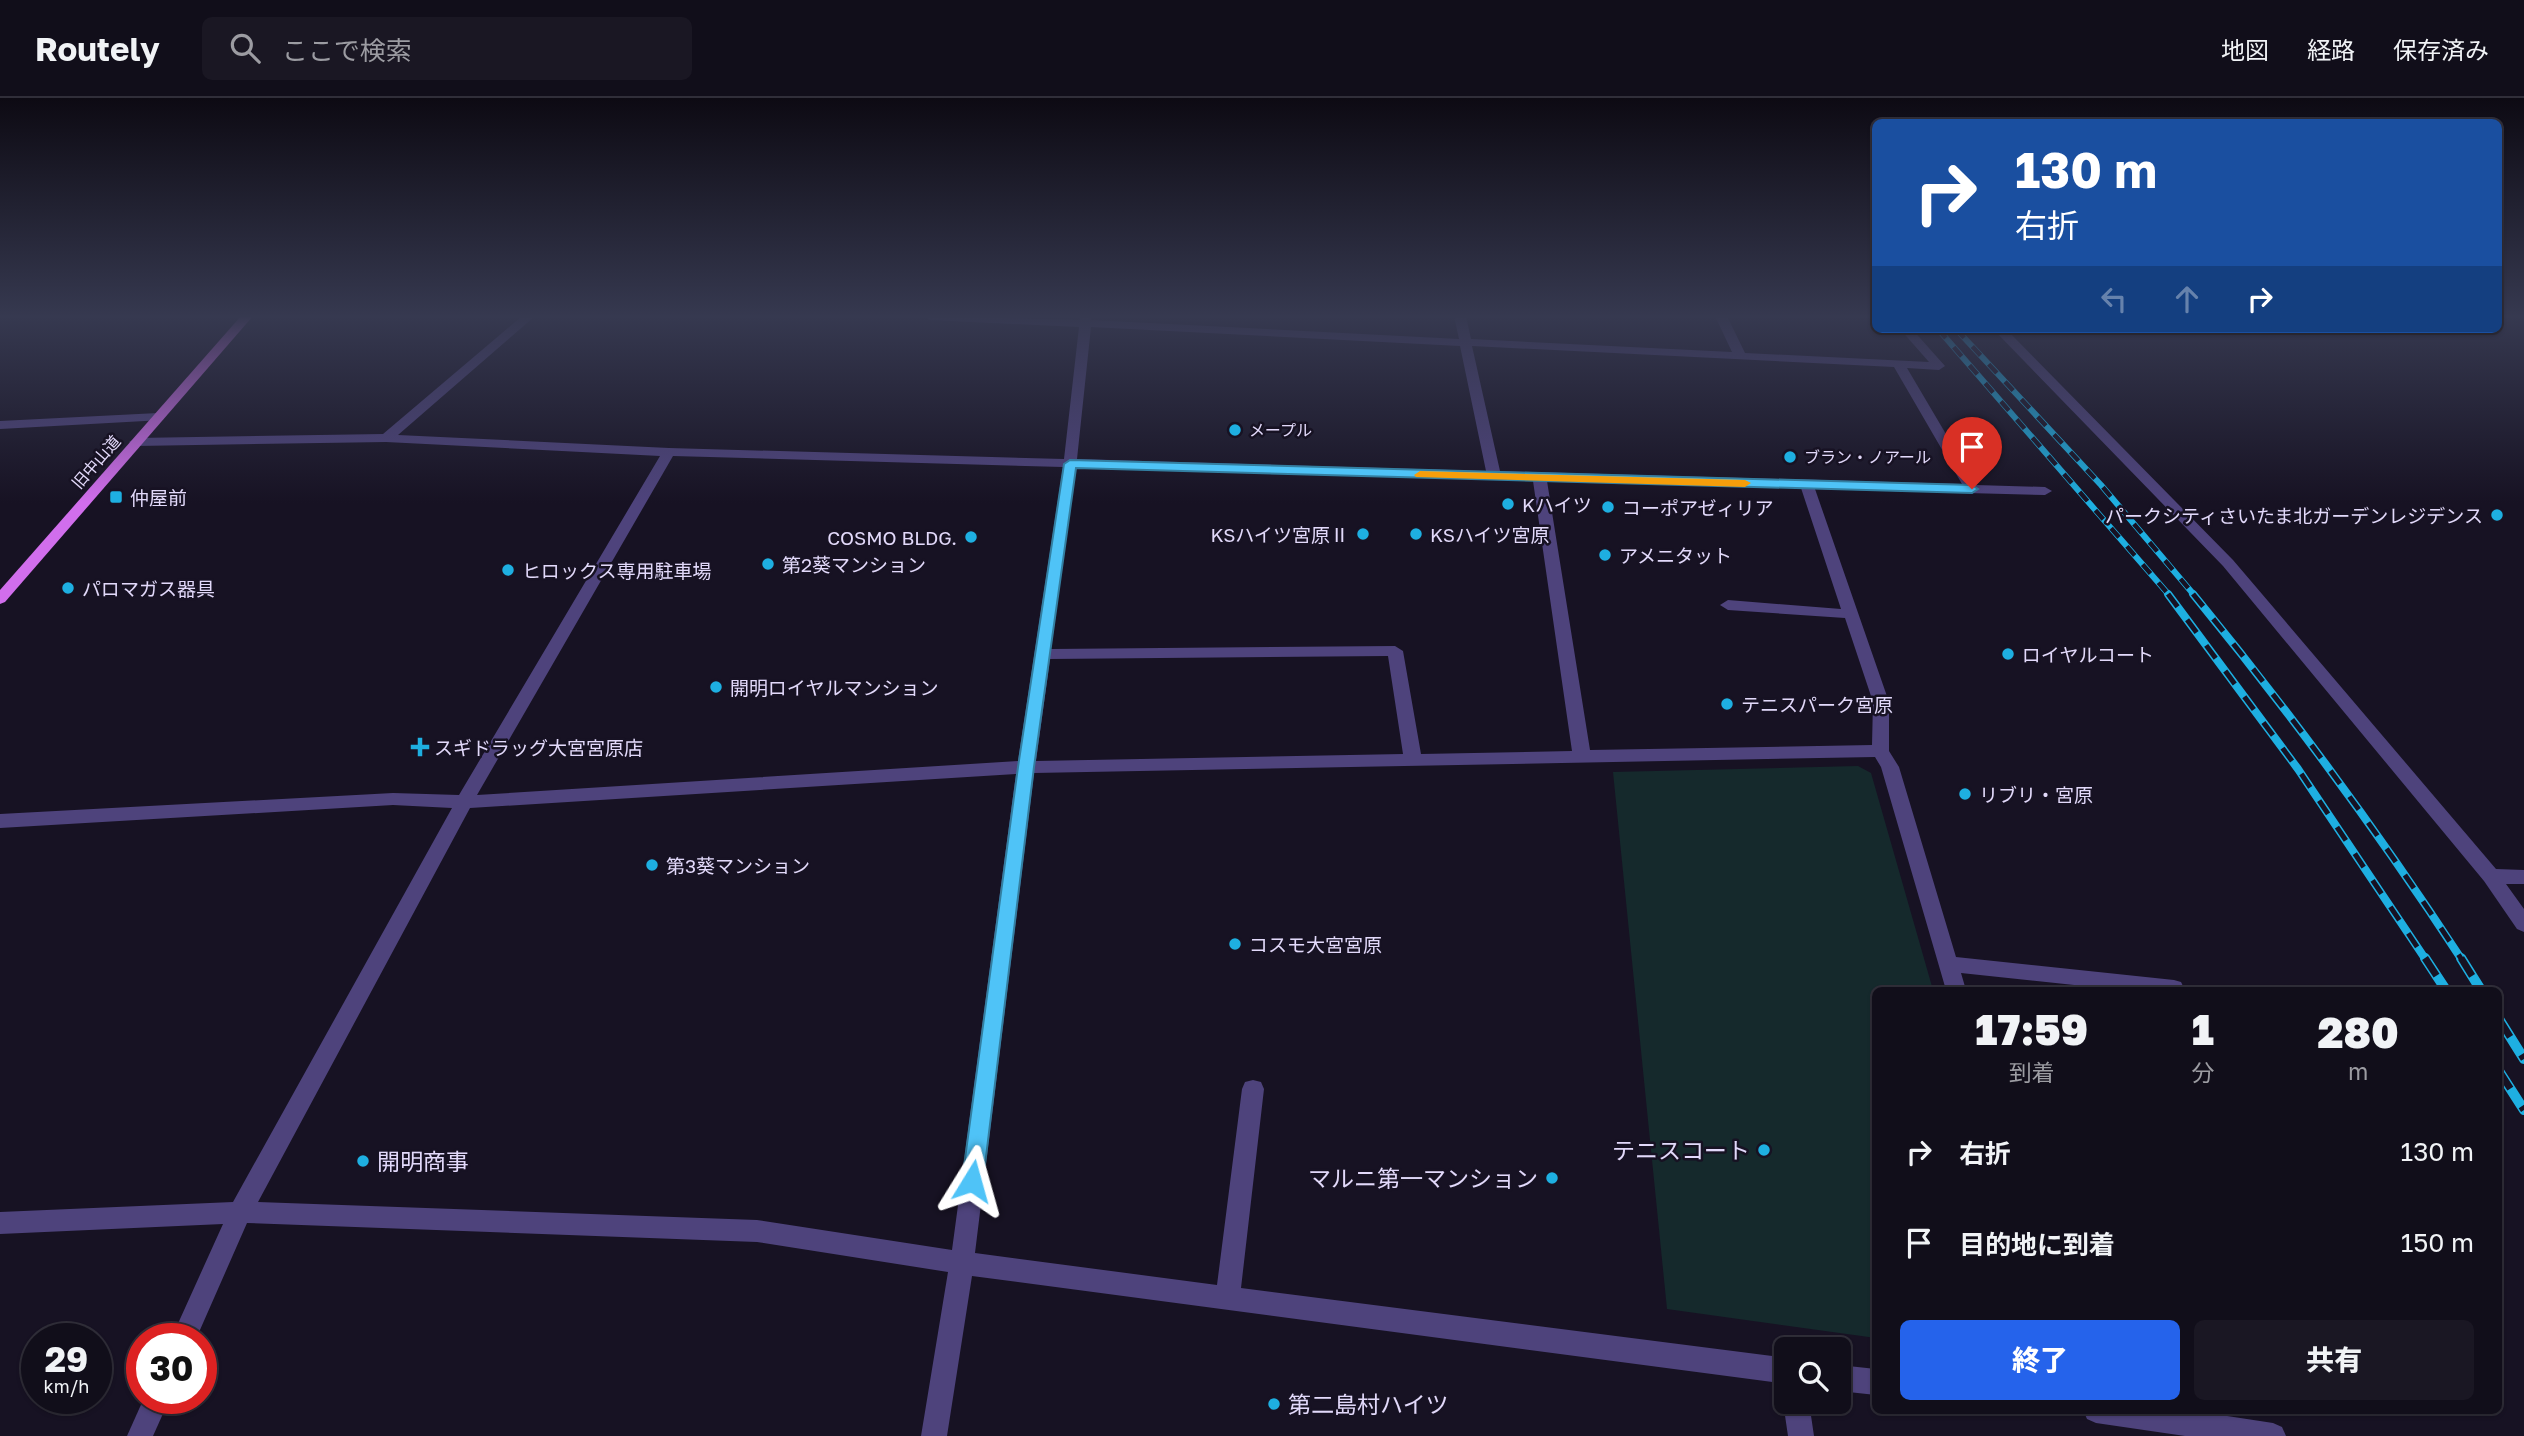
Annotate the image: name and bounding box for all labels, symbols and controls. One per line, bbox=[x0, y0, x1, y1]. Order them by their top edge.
search box bbox=[202, 17, 692, 80]
text: Routely bbox=[35, 29, 160, 68]
icon: search bbox=[226, 29, 264, 67]
text: ここで検索 bbox=[282, 35, 412, 66]
text: 地図 bbox=[2221, 35, 2269, 64]
text: 経路 bbox=[2307, 35, 2355, 64]
text: 保存済み bbox=[2393, 35, 2489, 64]
text: 130 m bbox=[2015, 140, 2157, 199]
icon: right bbox=[1900, 147, 1991, 238]
text: 右折 bbox=[2015, 206, 2079, 244]
icon: left bbox=[2095, 280, 2133, 318]
icon: ahead bbox=[2168, 280, 2206, 318]
icon: right bbox=[2241, 280, 2279, 318]
pin bbox=[1942, 417, 2002, 489]
place label: メープル bbox=[1249, 420, 1312, 440]
marker: メープル bbox=[1227, 422, 1243, 438]
icon: arrive bbox=[1953, 428, 1991, 466]
street label: 旧中山道 bbox=[67, 431, 125, 493]
place label: ブラン・ノアール bbox=[1804, 447, 1931, 467]
marker: ブラン・ノアール bbox=[1782, 449, 1798, 465]
place label: 仲屋前 bbox=[130, 486, 187, 509]
marker: 仲屋前 bbox=[108, 489, 124, 505]
place label: Kハイツ bbox=[1522, 493, 1592, 516]
marker: Kハイツ bbox=[1500, 496, 1516, 512]
place label: コーポアゼィリア bbox=[1622, 496, 1774, 519]
marker: コーポアゼィリア bbox=[1600, 499, 1616, 515]
place label: パークシティさいたま北ガーデンレジデンス bbox=[2105, 504, 2483, 527]
marker: パークシティさいたま北ガーデンレジデンス bbox=[2489, 507, 2505, 523]
place label: KSハイツ宮原Ⅱ bbox=[1210, 523, 1349, 546]
place label: KSハイツ宮原 bbox=[1430, 523, 1550, 546]
place label: COSMO BLDG. bbox=[827, 526, 957, 549]
marker: KSハイツ宮原Ⅱ bbox=[1355, 526, 1371, 542]
marker: KSハイツ宮原 bbox=[1408, 526, 1424, 542]
marker: COSMO BLDG. bbox=[963, 529, 979, 545]
place label: アメニタット bbox=[1619, 544, 1732, 567]
marker: アメニタット bbox=[1597, 547, 1613, 563]
place label: 第2葵マンション bbox=[782, 553, 926, 576]
marker: 第2葵マンション bbox=[760, 556, 776, 572]
place label: ヒロックス専用駐車場 bbox=[522, 559, 711, 582]
marker: ヒロックス専用駐車場 bbox=[500, 562, 516, 578]
place label: パロマガス器具 bbox=[82, 577, 215, 600]
marker: パロマガス器具 bbox=[60, 580, 76, 596]
place label: ロイヤルコート bbox=[2022, 643, 2154, 666]
marker: ロイヤルコート bbox=[2000, 646, 2016, 662]
place label: 開明ロイヤルマンション bbox=[730, 676, 938, 699]
marker: 開明ロイヤルマンション bbox=[708, 679, 724, 695]
place label: テニスパーク宮原 bbox=[1741, 693, 1893, 716]
marker: テニスパーク宮原 bbox=[1719, 696, 1735, 712]
place label: スギドラッグ大宮宮原店 bbox=[434, 736, 643, 759]
marker: スギドラッグ大宮宮原店 bbox=[412, 739, 428, 755]
place label: リブリ・宮原 bbox=[1979, 783, 2093, 806]
marker: リブリ・宮原 bbox=[1957, 786, 1973, 802]
place label: 第3葵マンション bbox=[666, 854, 810, 877]
marker: 第3葵マンション bbox=[644, 857, 660, 873]
place label: コスモ大宮宮原 bbox=[1249, 933, 1382, 956]
marker: コスモ大宮宮原 bbox=[1227, 936, 1243, 952]
text: 17:59 bbox=[1975, 1004, 2088, 1054]
text: 1 bbox=[2192, 1004, 2214, 1054]
text: 280 bbox=[2317, 1007, 2399, 1057]
text: m bbox=[2348, 1057, 2368, 1085]
text: 到着 bbox=[2009, 1058, 2055, 1086]
text: 分 bbox=[2191, 1058, 2214, 1086]
icon: right bbox=[1900, 1133, 1938, 1171]
place label: テニスコート bbox=[1612, 1136, 1750, 1164]
text: 130 m bbox=[2401, 1136, 2474, 1167]
text: 右折 bbox=[1959, 1138, 2011, 1169]
marker: テニスコート bbox=[1756, 1142, 1772, 1158]
position arrow bbox=[935, 1144, 1009, 1218]
place label: 開明商事 bbox=[377, 1147, 469, 1175]
marker: 開明商事 bbox=[355, 1153, 371, 1169]
place label: マルニ第一マンション bbox=[1308, 1164, 1538, 1192]
marker: マルニ第一マンション bbox=[1544, 1170, 1560, 1186]
icon: arrive bbox=[1900, 1224, 1938, 1262]
text: 150 m bbox=[2401, 1227, 2474, 1258]
text: 目的地に到着 bbox=[1959, 1229, 2115, 1260]
button: 終了 bbox=[1900, 1320, 2180, 1400]
button: 共有 bbox=[2194, 1320, 2474, 1400]
speed limit sign: 30 bbox=[126, 1323, 217, 1414]
map controls bbox=[1774, 1337, 1851, 1414]
button: search bbox=[1774, 1337, 1851, 1414]
text: 29 bbox=[45, 1338, 88, 1380]
text: km/h bbox=[44, 1375, 89, 1397]
place label: 第二島村ハイツ bbox=[1288, 1390, 1449, 1418]
marker: 第二島村ハイツ bbox=[1266, 1396, 1282, 1412]

